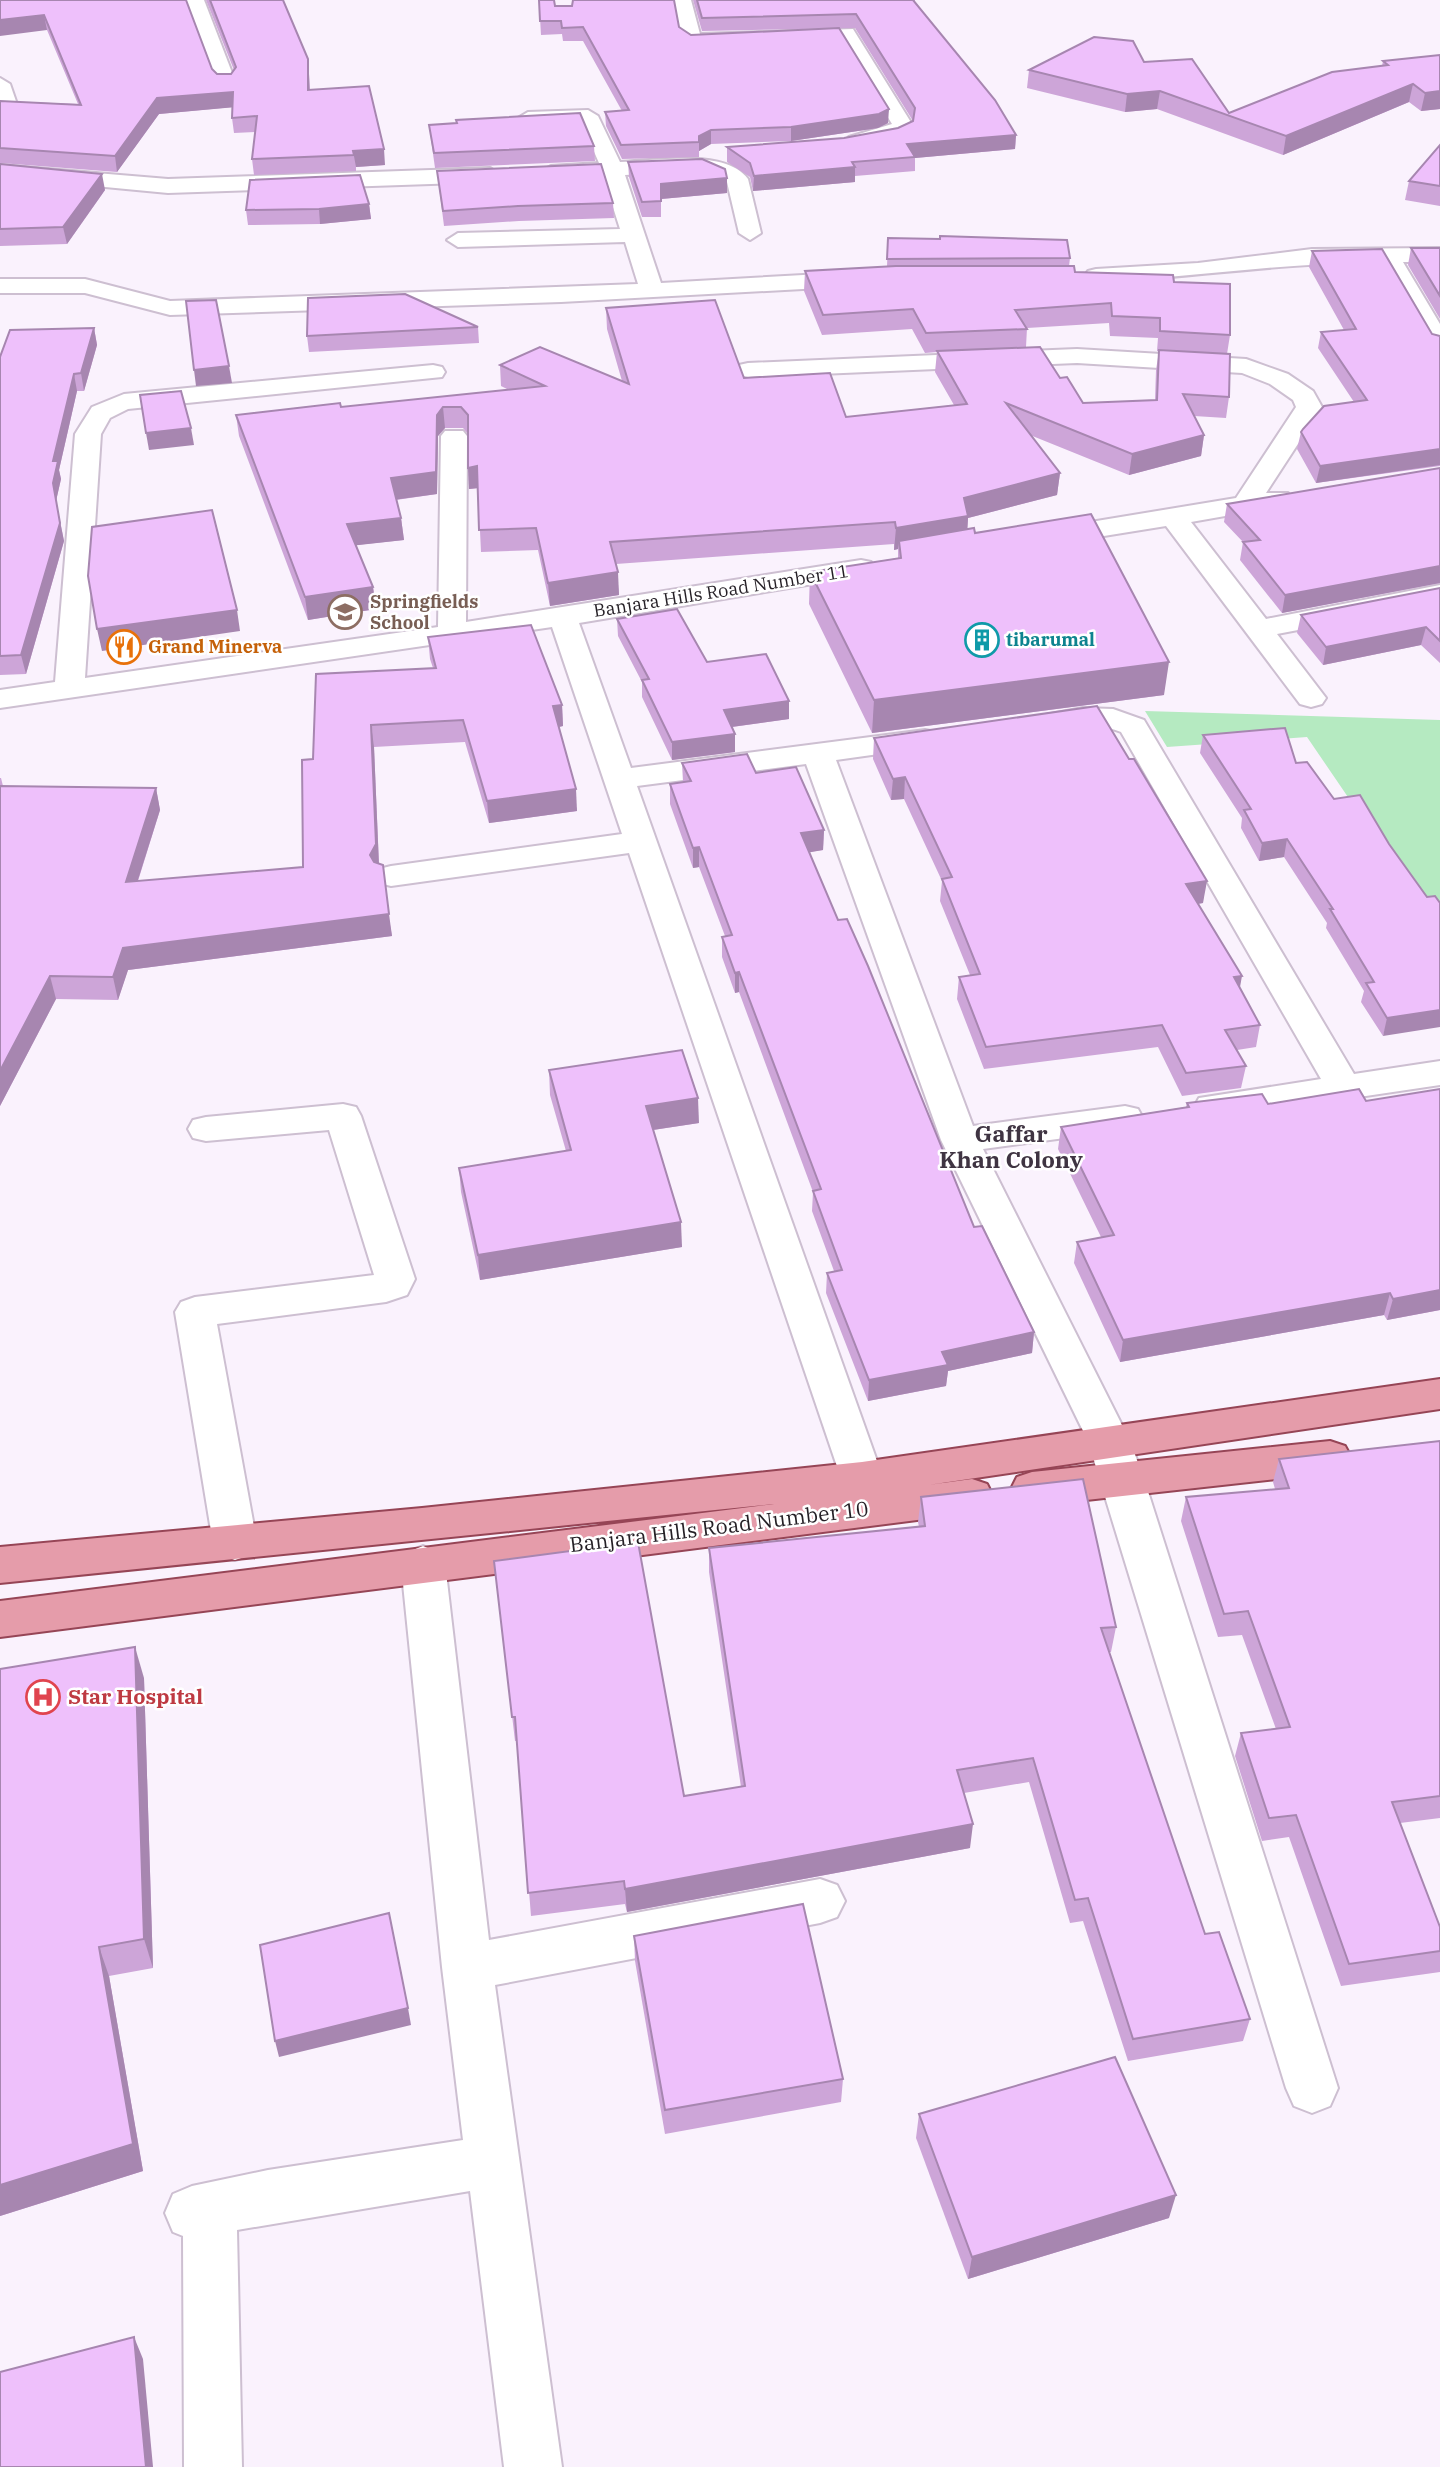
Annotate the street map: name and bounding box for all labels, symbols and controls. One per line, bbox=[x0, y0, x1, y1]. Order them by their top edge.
street label: Banjara Hills Road Number 11 bbox=[592, 559, 850, 622]
place label: Springfields School bbox=[370, 590, 478, 634]
school or university icon: Springfields School bbox=[326, 593, 364, 631]
building icon: tibarumal bbox=[963, 621, 1001, 659]
restaurant icon: Grand Minerva bbox=[105, 628, 143, 666]
place label: tibarumal bbox=[1006, 628, 1095, 651]
place label: Grand Minerva bbox=[148, 635, 282, 658]
district label: Gaffar Khan Colony bbox=[939, 1118, 1083, 1174]
street label: Banjara Hills Road Number 10 bbox=[568, 1494, 870, 1558]
hospital icon: Star Hospital bbox=[24, 1678, 62, 1716]
place label: Star Hospital bbox=[68, 1682, 203, 1710]

